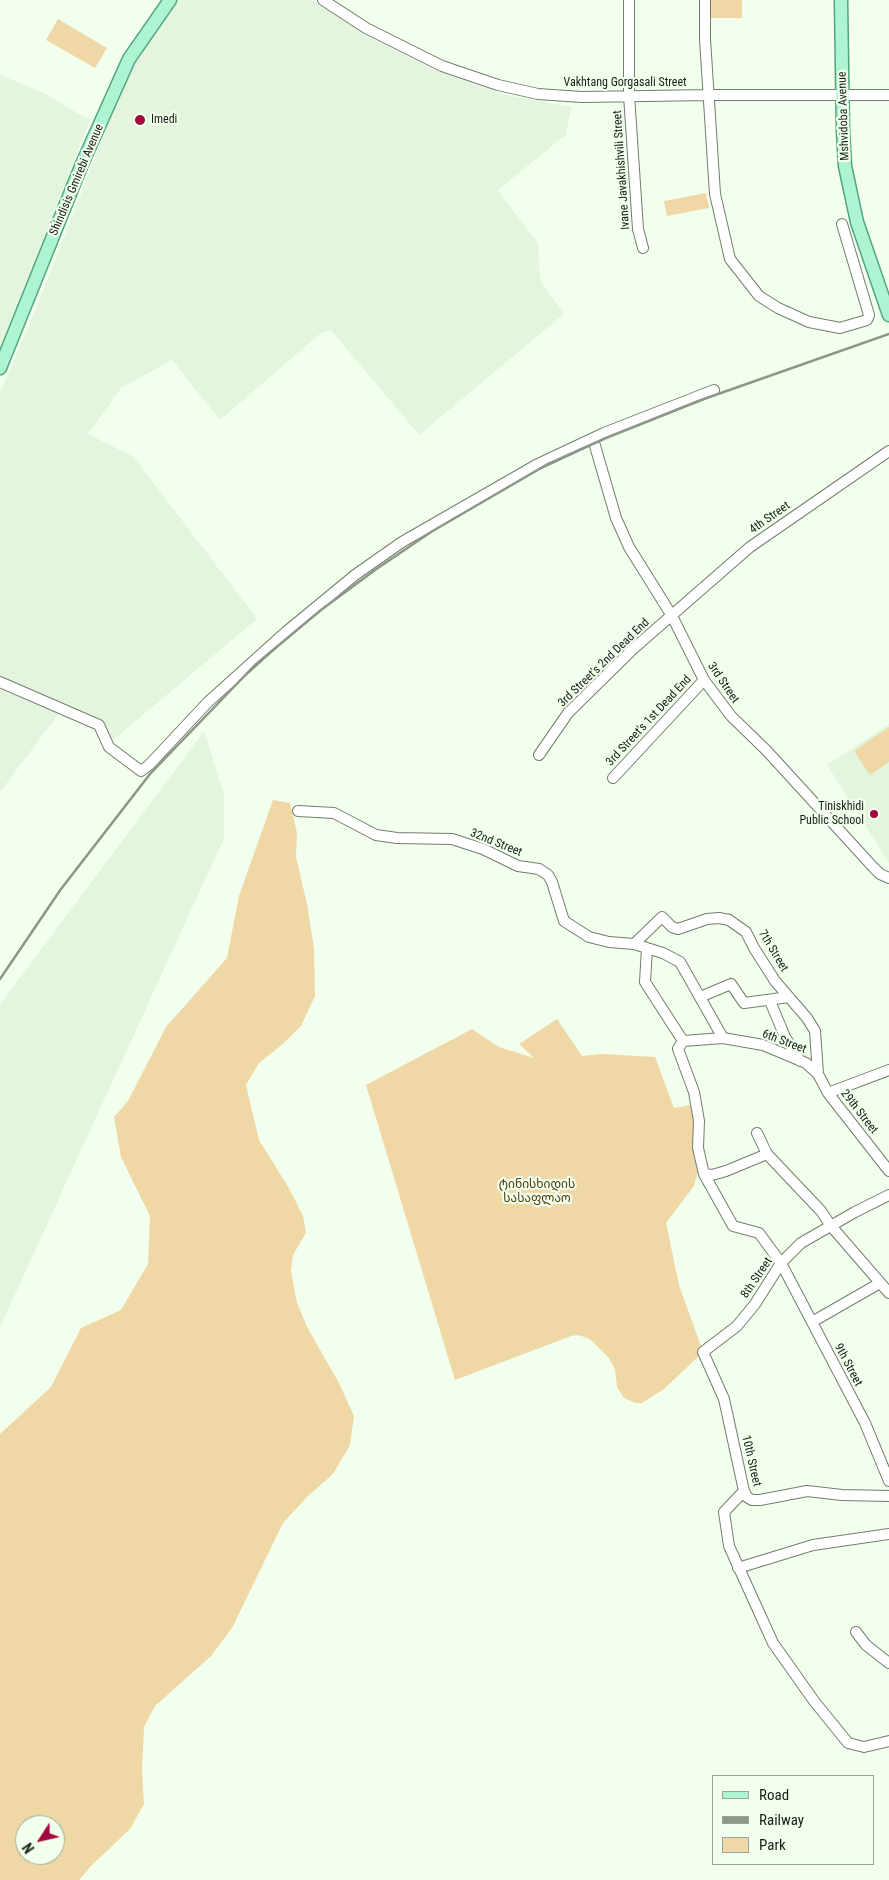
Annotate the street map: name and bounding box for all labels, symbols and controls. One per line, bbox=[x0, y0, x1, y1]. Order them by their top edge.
street label: Mshvidoba Avenue bbox=[835, 71, 853, 161]
street label: Vakhtang Gorgasali Street bbox=[563, 76, 687, 90]
street label: Ivane Javakhishvili Street bbox=[611, 110, 633, 230]
marker: Imedi bbox=[133, 113, 147, 127]
place label: Imedi bbox=[151, 113, 177, 127]
street label: Shindisis Gmirebi Avenue bbox=[47, 122, 107, 238]
street label: 4th Street bbox=[747, 499, 793, 537]
street label: 3rd Street's 2nd Dead End bbox=[555, 616, 653, 710]
street label: 3rd Street bbox=[704, 660, 742, 706]
street label: 3rd Street's 1st Dead End bbox=[603, 673, 695, 769]
place label: Tiniskhidi Public School bbox=[799, 800, 864, 828]
marker: Tiniskhidi Public School bbox=[868, 808, 880, 820]
street label: 32nd Street bbox=[468, 826, 524, 860]
street label: 7th Street bbox=[755, 928, 791, 974]
street label: 6th Street bbox=[760, 1027, 808, 1057]
street label: 29th Street bbox=[837, 1087, 881, 1137]
park label: ტინისხიდის სასაფლაო bbox=[499, 1178, 575, 1206]
street label: 8th Street bbox=[738, 1255, 776, 1301]
street label: 9th Street bbox=[831, 1341, 865, 1389]
street label: 10th Street bbox=[738, 1434, 764, 1488]
legend bbox=[712, 1775, 874, 1865]
text: Road bbox=[759, 1786, 789, 1804]
text: Railway bbox=[759, 1811, 804, 1829]
north arrow bbox=[15, 1815, 65, 1865]
text: Park bbox=[759, 1836, 786, 1854]
text: N bbox=[20, 1840, 38, 1856]

